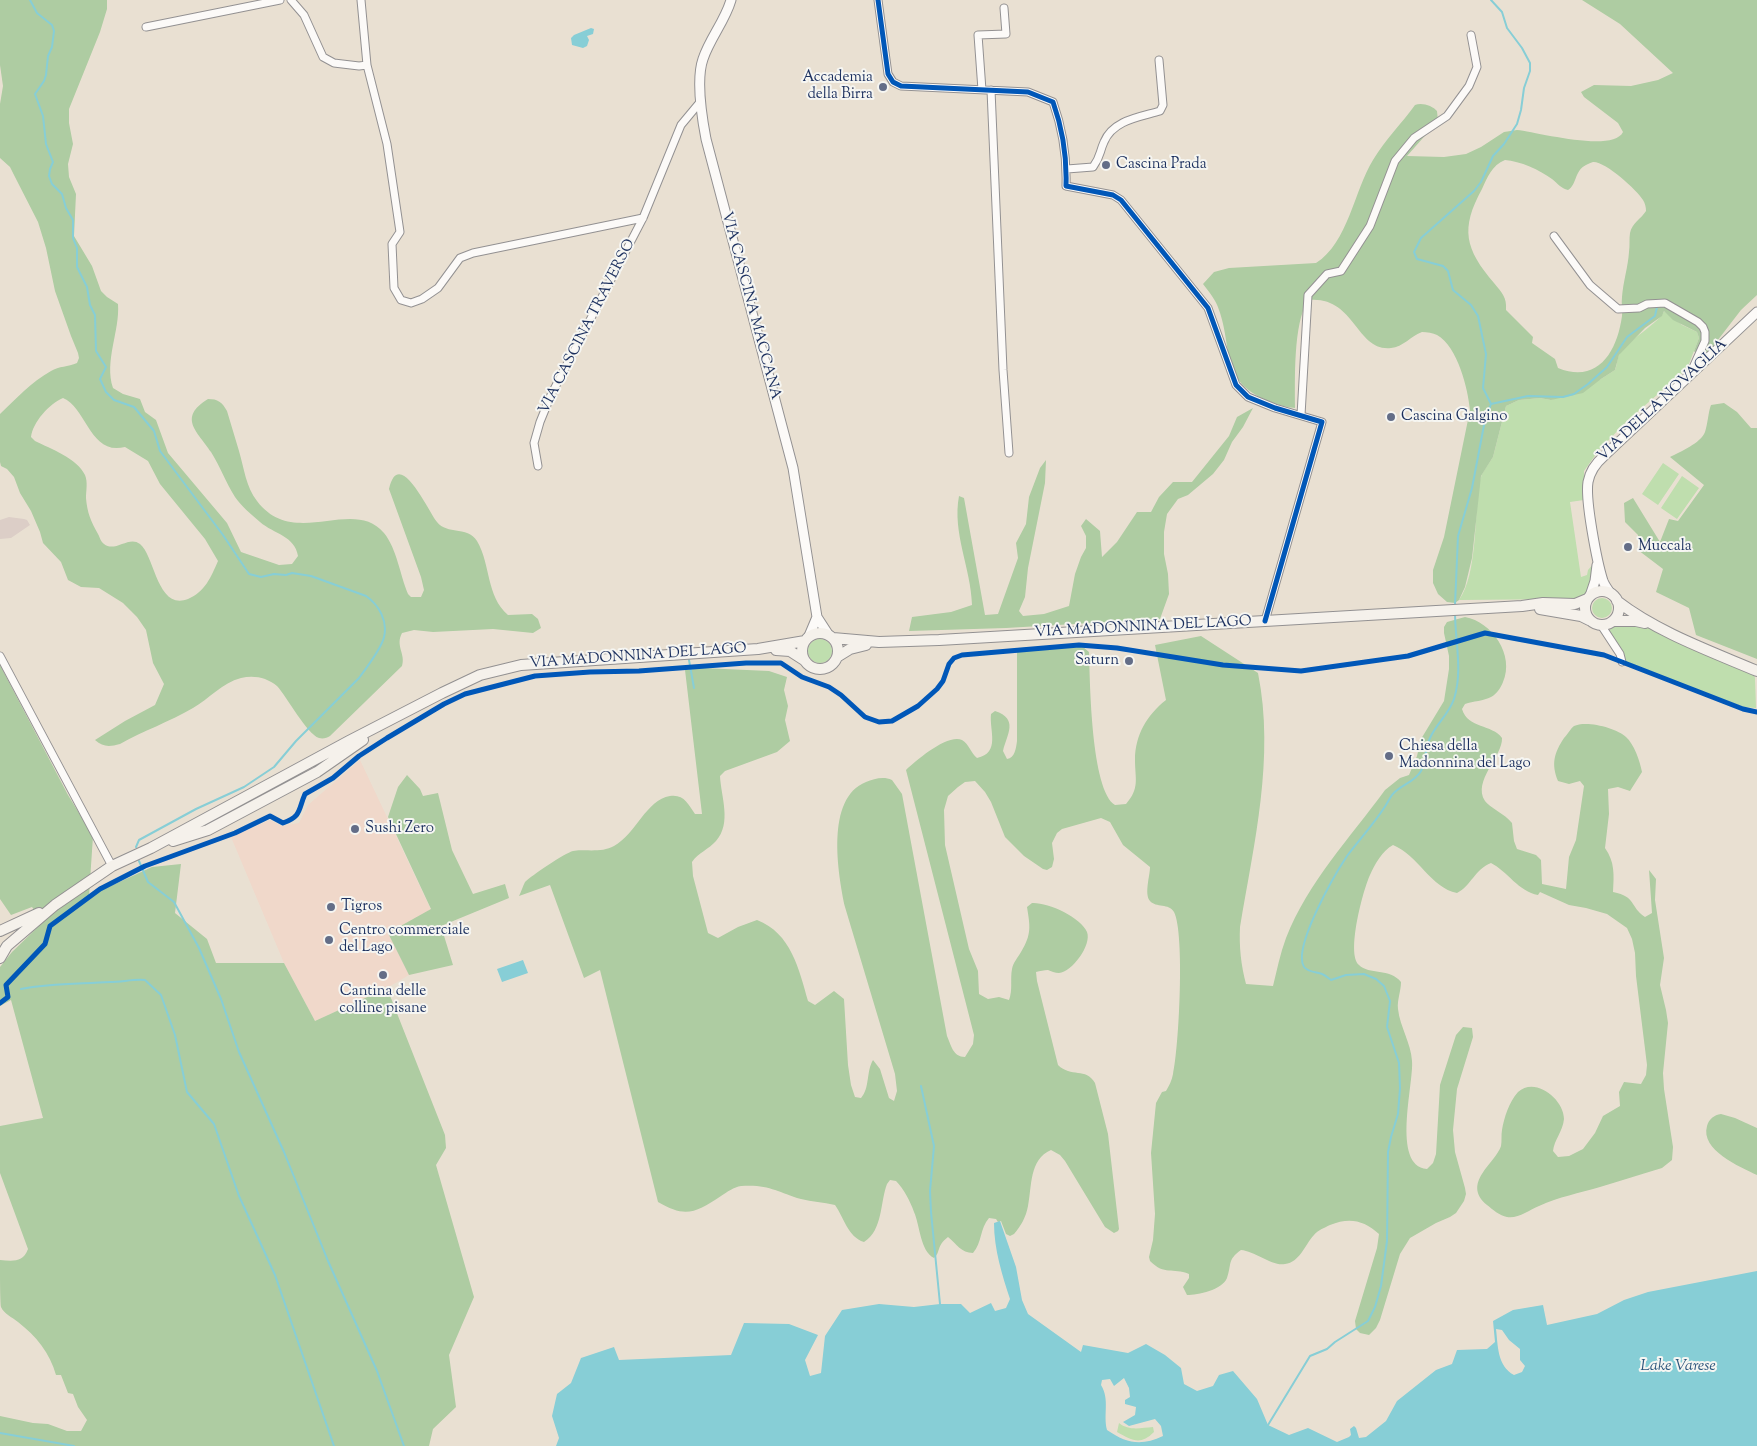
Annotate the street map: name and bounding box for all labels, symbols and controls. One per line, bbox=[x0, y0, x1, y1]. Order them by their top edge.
place label: Accademia della Birra bbox=[802, 69, 873, 104]
marker: Accademia della Birra bbox=[877, 81, 889, 93]
place label: Cascina Prada bbox=[1116, 156, 1207, 174]
marker: Cascina Prada bbox=[1100, 159, 1112, 171]
street label: VIA CASCINA MACCANA bbox=[716, 210, 784, 402]
street label: VIA CASCINA TRAVERSO bbox=[536, 237, 640, 417]
street label: VIA DELLA NOVAGLIA bbox=[1594, 336, 1732, 466]
place label: Cascina Galgino bbox=[1401, 408, 1507, 426]
marker: Cascina Galgino bbox=[1385, 411, 1397, 423]
place label: Muccala bbox=[1638, 538, 1692, 556]
marker: Muccala bbox=[1622, 541, 1634, 553]
street label: VIA MADONNINA DEL LAGO bbox=[1034, 613, 1252, 643]
street label: VIA MADONNINA DEL LAGO bbox=[529, 640, 747, 674]
place label: Saturn bbox=[1075, 652, 1119, 670]
marker: Saturn bbox=[1123, 655, 1135, 667]
place label: Chiesa della Madonnina del Lago bbox=[1399, 738, 1531, 773]
marker: Chiesa della Madonnina del Lago bbox=[1383, 750, 1395, 762]
place label: Sushi Zero bbox=[365, 820, 434, 838]
marker: Sushi Zero bbox=[349, 823, 361, 835]
place label: Tigros bbox=[341, 898, 382, 916]
marker: Tigros bbox=[325, 901, 337, 913]
place label: Centro commerciale del Lago bbox=[339, 922, 470, 957]
marker: Centro commerciale del Lago bbox=[323, 934, 335, 946]
marker: Cantina delle colline pisane bbox=[377, 969, 389, 981]
place label: Cantina delle colline pisane bbox=[339, 983, 427, 1018]
water label: Lake Varese bbox=[1640, 1357, 1716, 1377]

